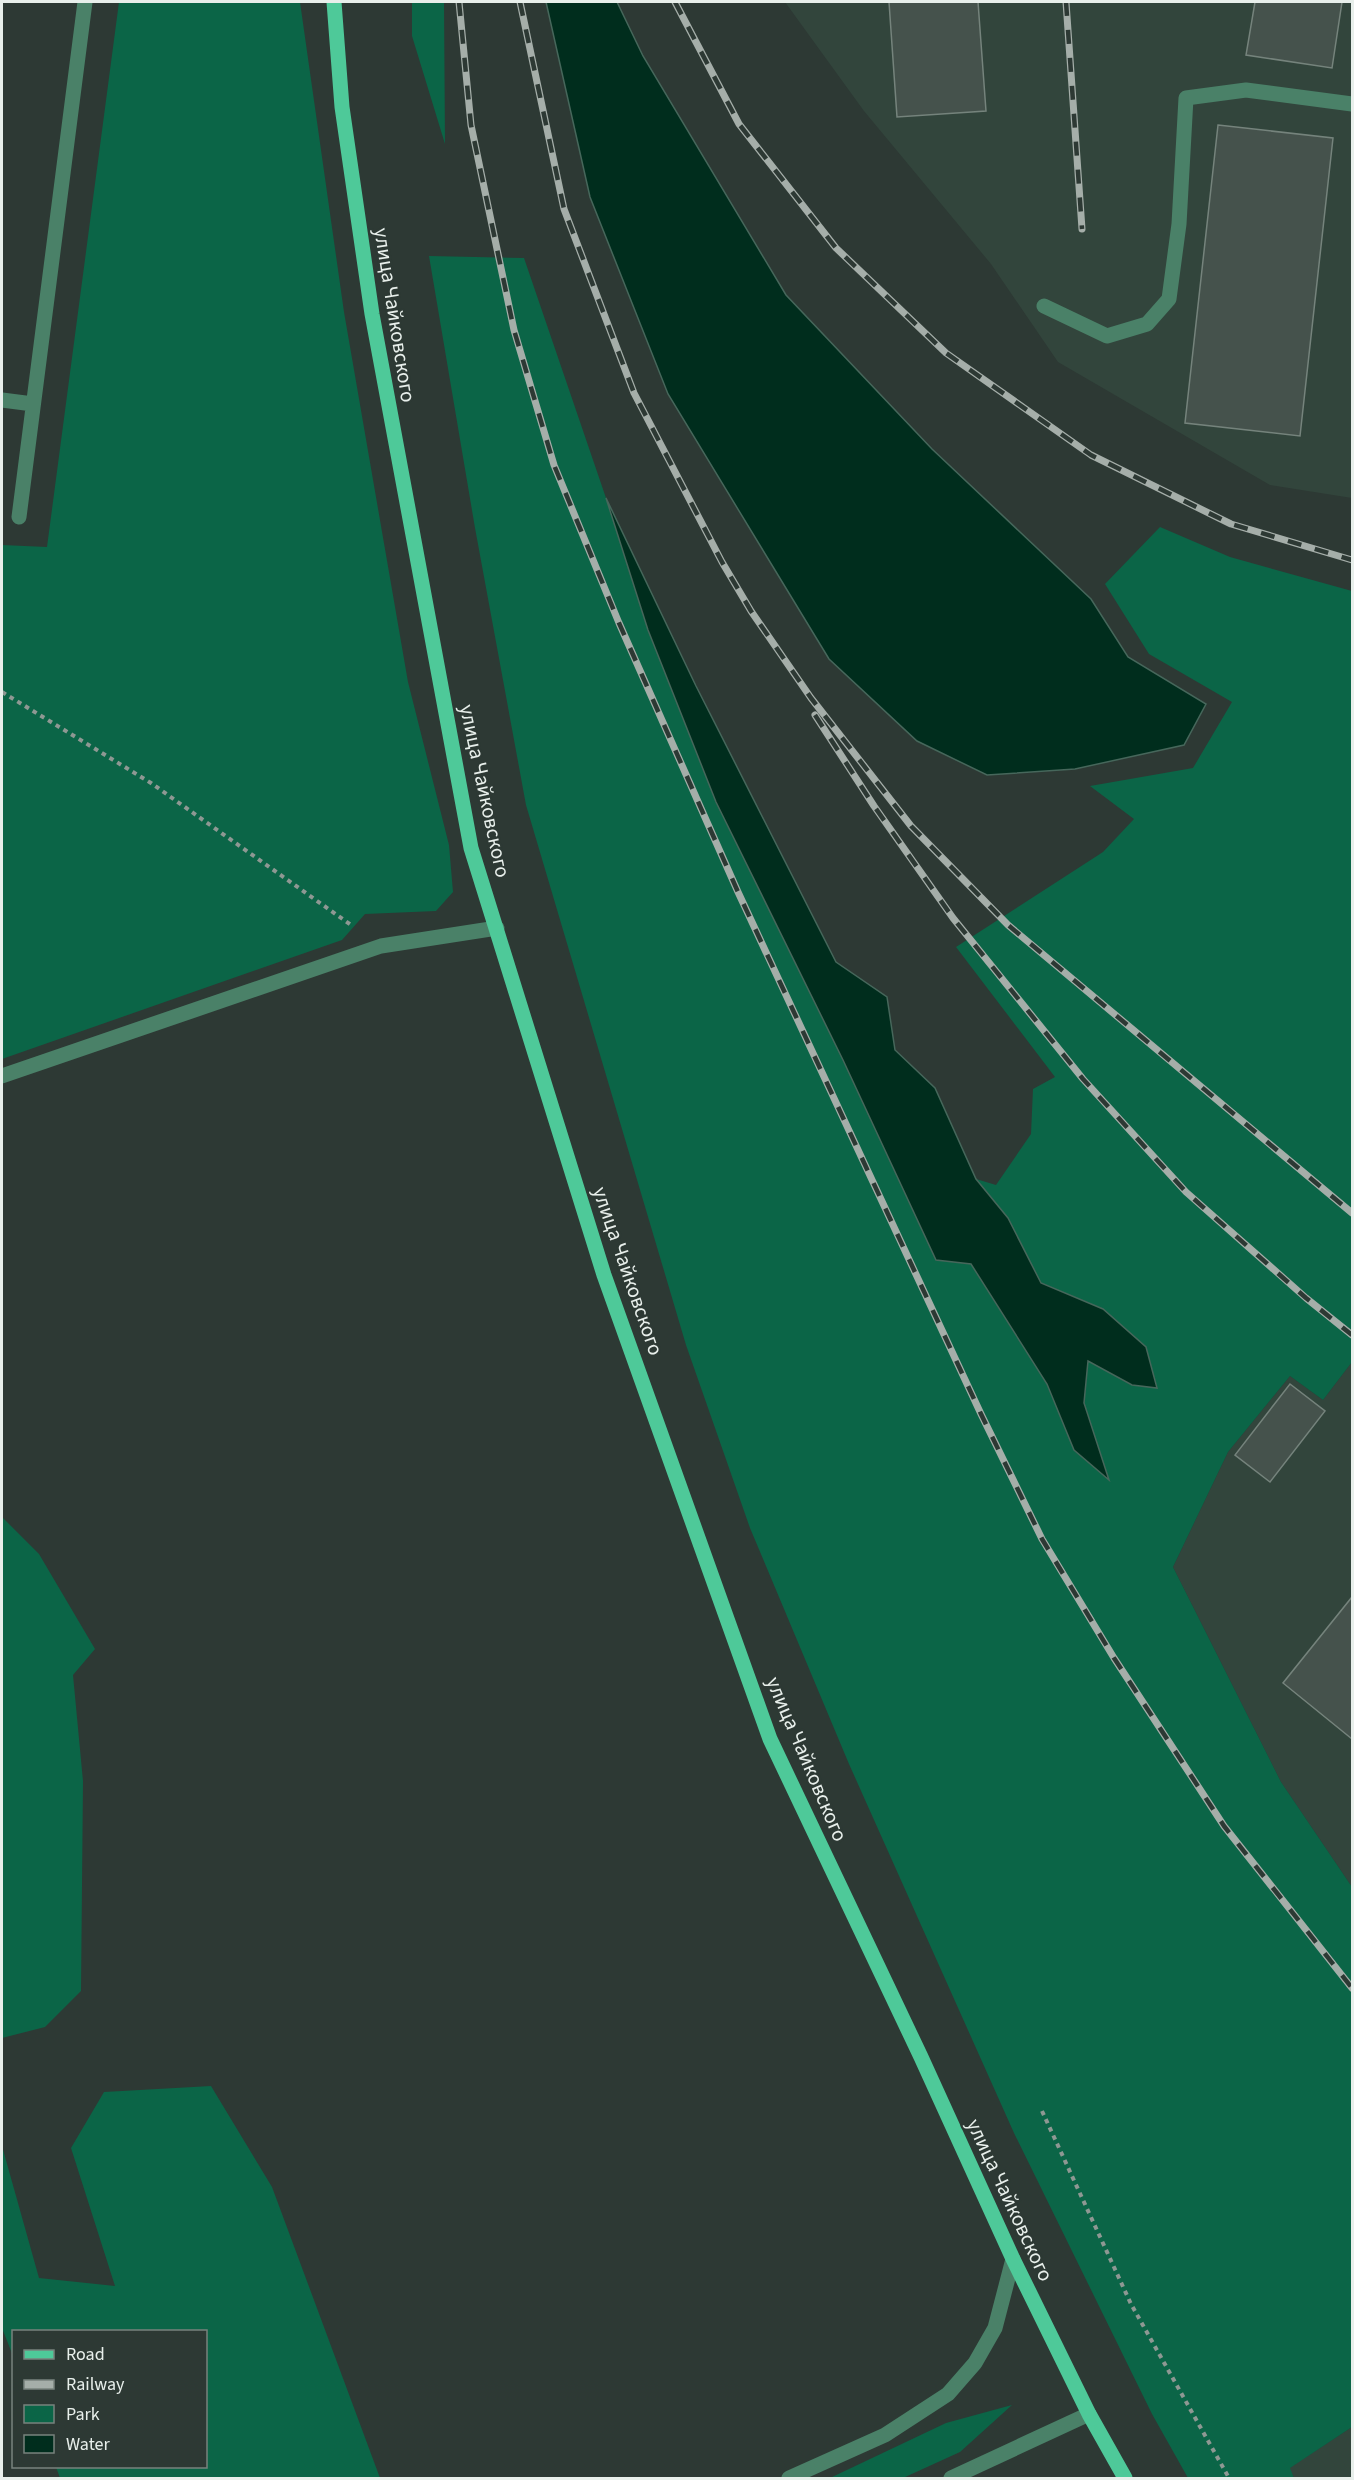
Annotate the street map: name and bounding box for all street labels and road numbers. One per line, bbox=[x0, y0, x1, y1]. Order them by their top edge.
street label: улица Чайковского bbox=[366, 226, 424, 404]
street label: улица Чайковского bbox=[452, 702, 518, 880]
street label: улица Чайковского bbox=[585, 1183, 671, 1359]
street label: улица Чайковского bbox=[759, 1672, 855, 1846]
street label: улица Чайковского bbox=[959, 2114, 1061, 2286]

